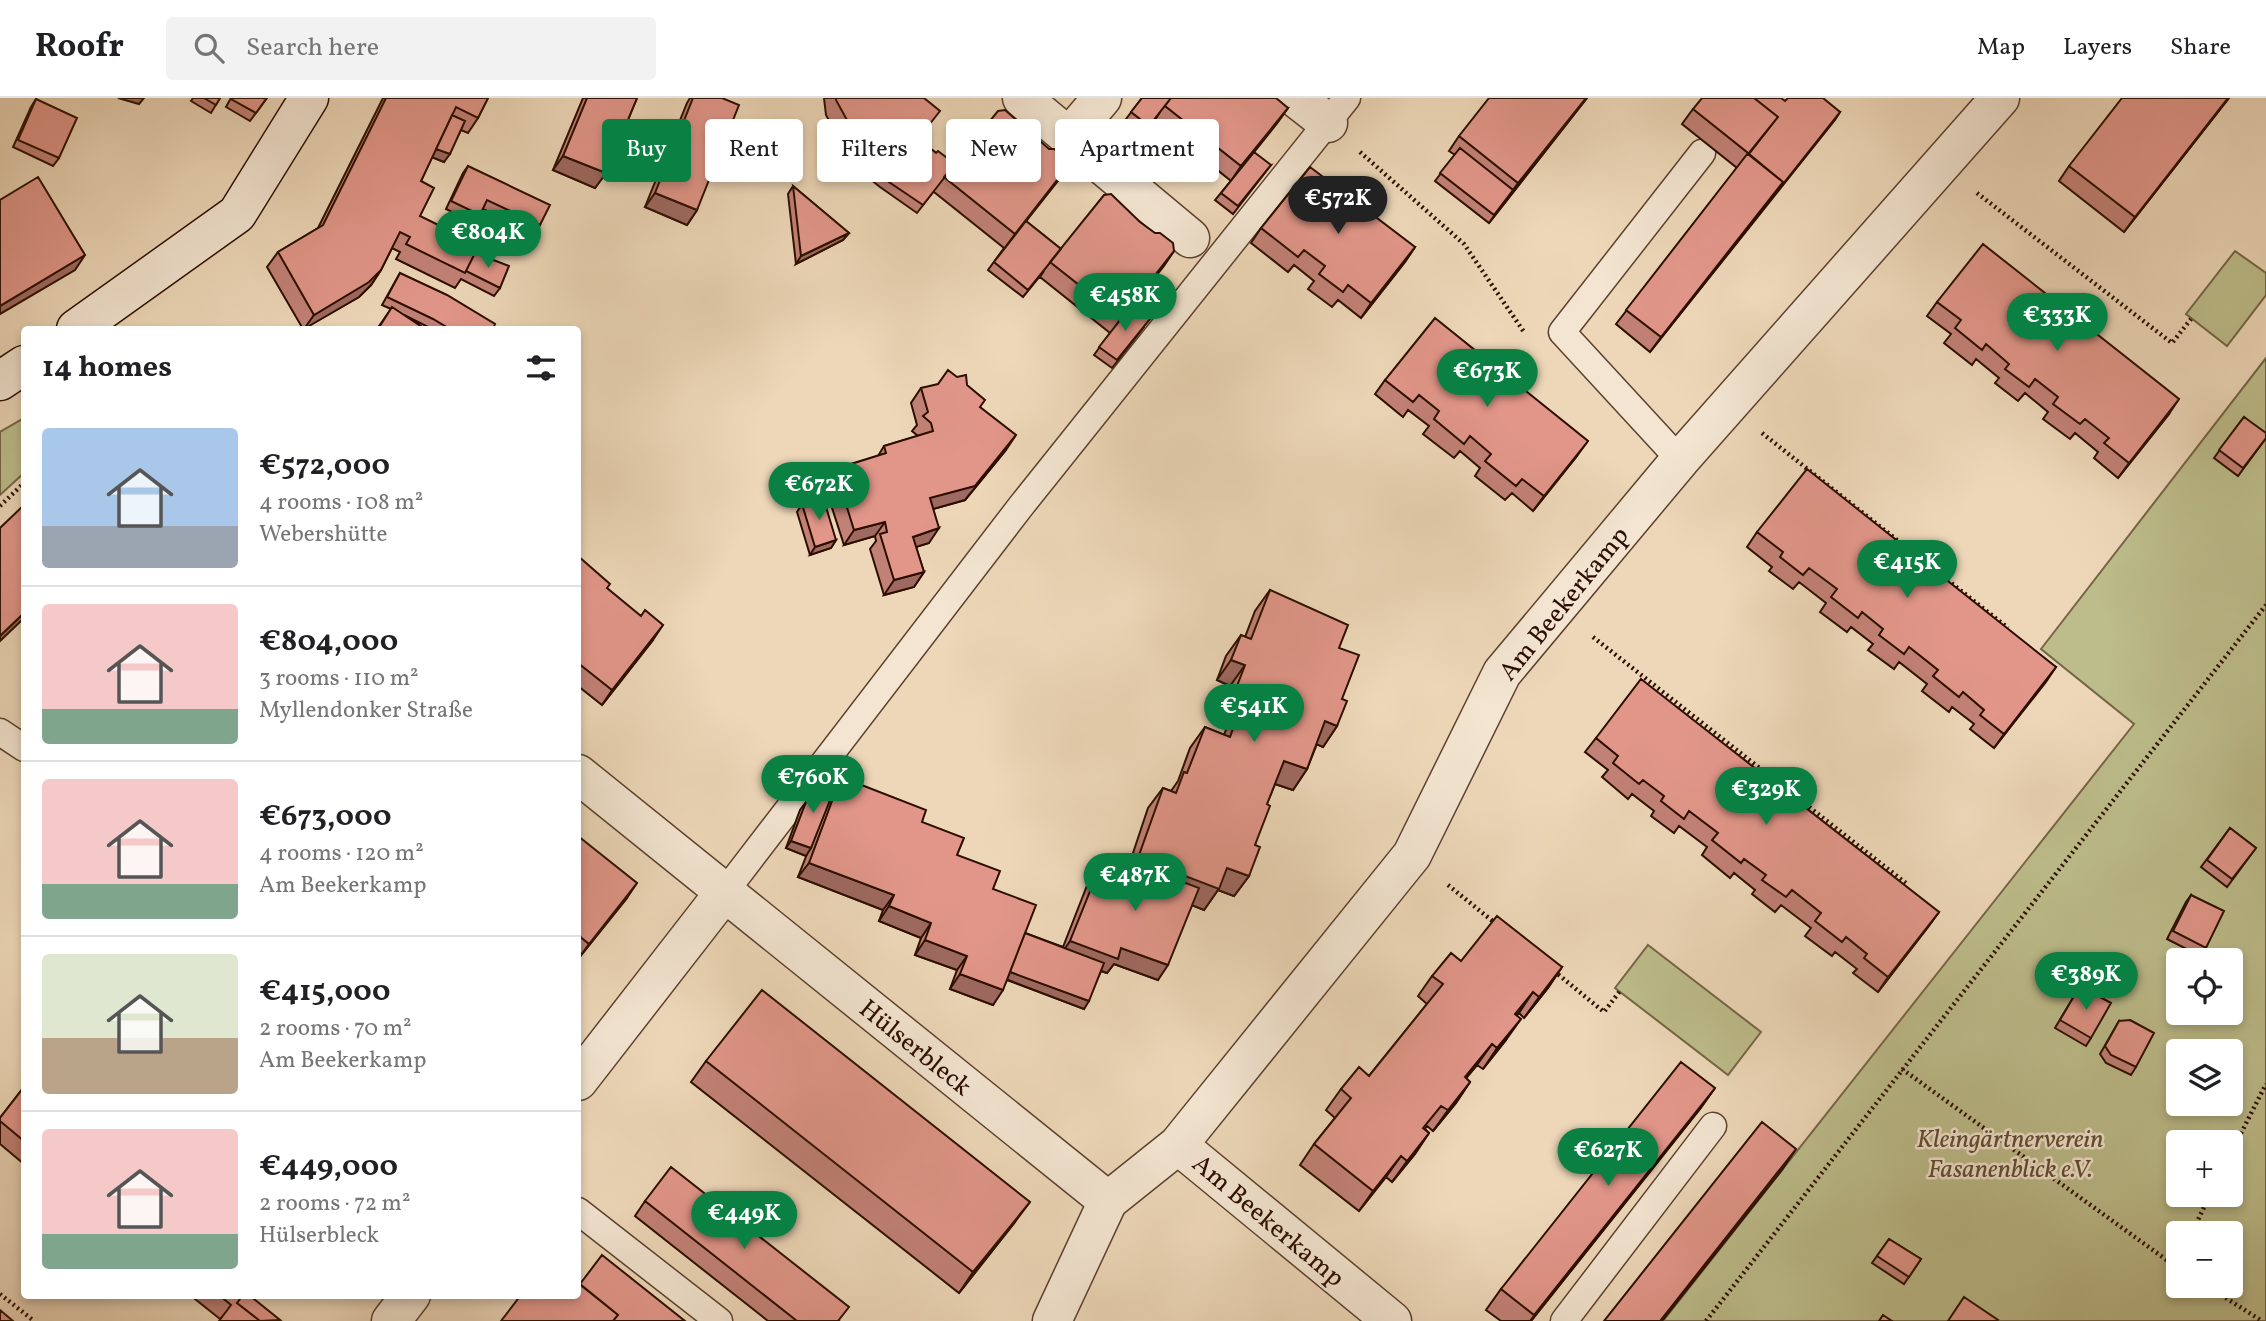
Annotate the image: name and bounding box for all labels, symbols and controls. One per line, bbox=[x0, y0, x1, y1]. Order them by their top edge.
search box bbox=[166, 17, 656, 80]
text: Roofr bbox=[35, 25, 124, 71]
icon: search bbox=[190, 29, 228, 67]
text: Search here bbox=[246, 30, 379, 66]
text: Map bbox=[1977, 31, 2025, 65]
text: Layers bbox=[2063, 31, 2132, 65]
text: Share bbox=[2170, 31, 2231, 65]
chip: Buy bbox=[602, 119, 691, 182]
chip: Rent bbox=[705, 119, 803, 182]
chip: Filters bbox=[817, 119, 932, 182]
chip: New bbox=[946, 119, 1041, 182]
chip: Apartment bbox=[1055, 119, 1219, 182]
pin: €572K bbox=[1289, 176, 1387, 236]
text: €572K bbox=[1304, 183, 1372, 215]
pin: €804K bbox=[439, 211, 537, 270]
text: €804K bbox=[451, 217, 525, 249]
pin: €458K bbox=[1076, 274, 1174, 333]
text: €458K bbox=[1090, 280, 1160, 312]
pin: €333K bbox=[2008, 294, 2106, 353]
text: €333K bbox=[2023, 300, 2091, 332]
text: 14 homes bbox=[42, 347, 172, 389]
icon: filters bbox=[522, 349, 560, 387]
pin: €673K bbox=[1438, 350, 1536, 409]
text: €673K bbox=[1453, 356, 1521, 388]
text: €572,000 bbox=[259, 445, 390, 487]
icon: home bbox=[98, 456, 182, 540]
pin: €672K bbox=[770, 462, 868, 522]
text: €672K bbox=[785, 469, 853, 501]
text: 4 rooms · 108 m² bbox=[259, 487, 423, 519]
text: Webershütte bbox=[259, 519, 387, 551]
street label: Am Beekerkamp bbox=[1491, 519, 1638, 689]
pin: €415K bbox=[1858, 540, 1956, 600]
text: €415K bbox=[1873, 547, 1941, 579]
text: €804,000 bbox=[259, 621, 398, 663]
icon: home bbox=[98, 632, 182, 716]
text: 3 rooms · 110 m² bbox=[259, 663, 419, 695]
pin: €541K bbox=[1205, 684, 1303, 744]
text: €541K bbox=[1220, 691, 1288, 723]
text: Myllendonker Straße bbox=[259, 695, 473, 727]
pin: €760K bbox=[764, 756, 862, 815]
text: €760K bbox=[777, 762, 849, 794]
pin: €329K bbox=[1717, 768, 1815, 827]
text: €329K bbox=[1731, 774, 1801, 806]
text: €673,000 bbox=[259, 796, 391, 838]
icon: home bbox=[98, 807, 182, 891]
text: 4 rooms · 120 m² bbox=[259, 838, 424, 870]
pin: €487K bbox=[1086, 854, 1184, 913]
text: €487K bbox=[1100, 860, 1170, 892]
text: Am Beekerkamp bbox=[259, 870, 427, 902]
map controls bbox=[2166, 948, 2243, 1298]
button: locate bbox=[2166, 948, 2243, 1025]
pin: €389K bbox=[2037, 953, 2135, 1012]
text: €389K bbox=[2051, 959, 2121, 991]
text: €415,000 bbox=[259, 971, 390, 1013]
icon: home bbox=[98, 982, 182, 1066]
street label: Hülserbleck bbox=[851, 992, 979, 1105]
text: 2 rooms · 70 m² bbox=[259, 1013, 412, 1045]
button: layers bbox=[2166, 1039, 2243, 1116]
text: Am Beekerkamp bbox=[259, 1045, 427, 1077]
park label: Kleingärtnerverein Fasanenblick e.V. bbox=[1917, 1122, 2103, 1188]
pin: €627K bbox=[1559, 1128, 1657, 1188]
button: + bbox=[2166, 1130, 2243, 1207]
text: €627K bbox=[1574, 1135, 1642, 1167]
text: €449,000 bbox=[259, 1146, 398, 1188]
street label: Am Beekerkamp bbox=[1184, 1147, 1352, 1296]
icon: home bbox=[98, 1157, 182, 1241]
text: 2 rooms · 72 m² bbox=[259, 1188, 410, 1220]
pin: €449K bbox=[695, 1192, 793, 1251]
text: €449K bbox=[707, 1198, 781, 1230]
text: Hülserbleck bbox=[259, 1220, 379, 1252]
button: − bbox=[2166, 1221, 2243, 1298]

